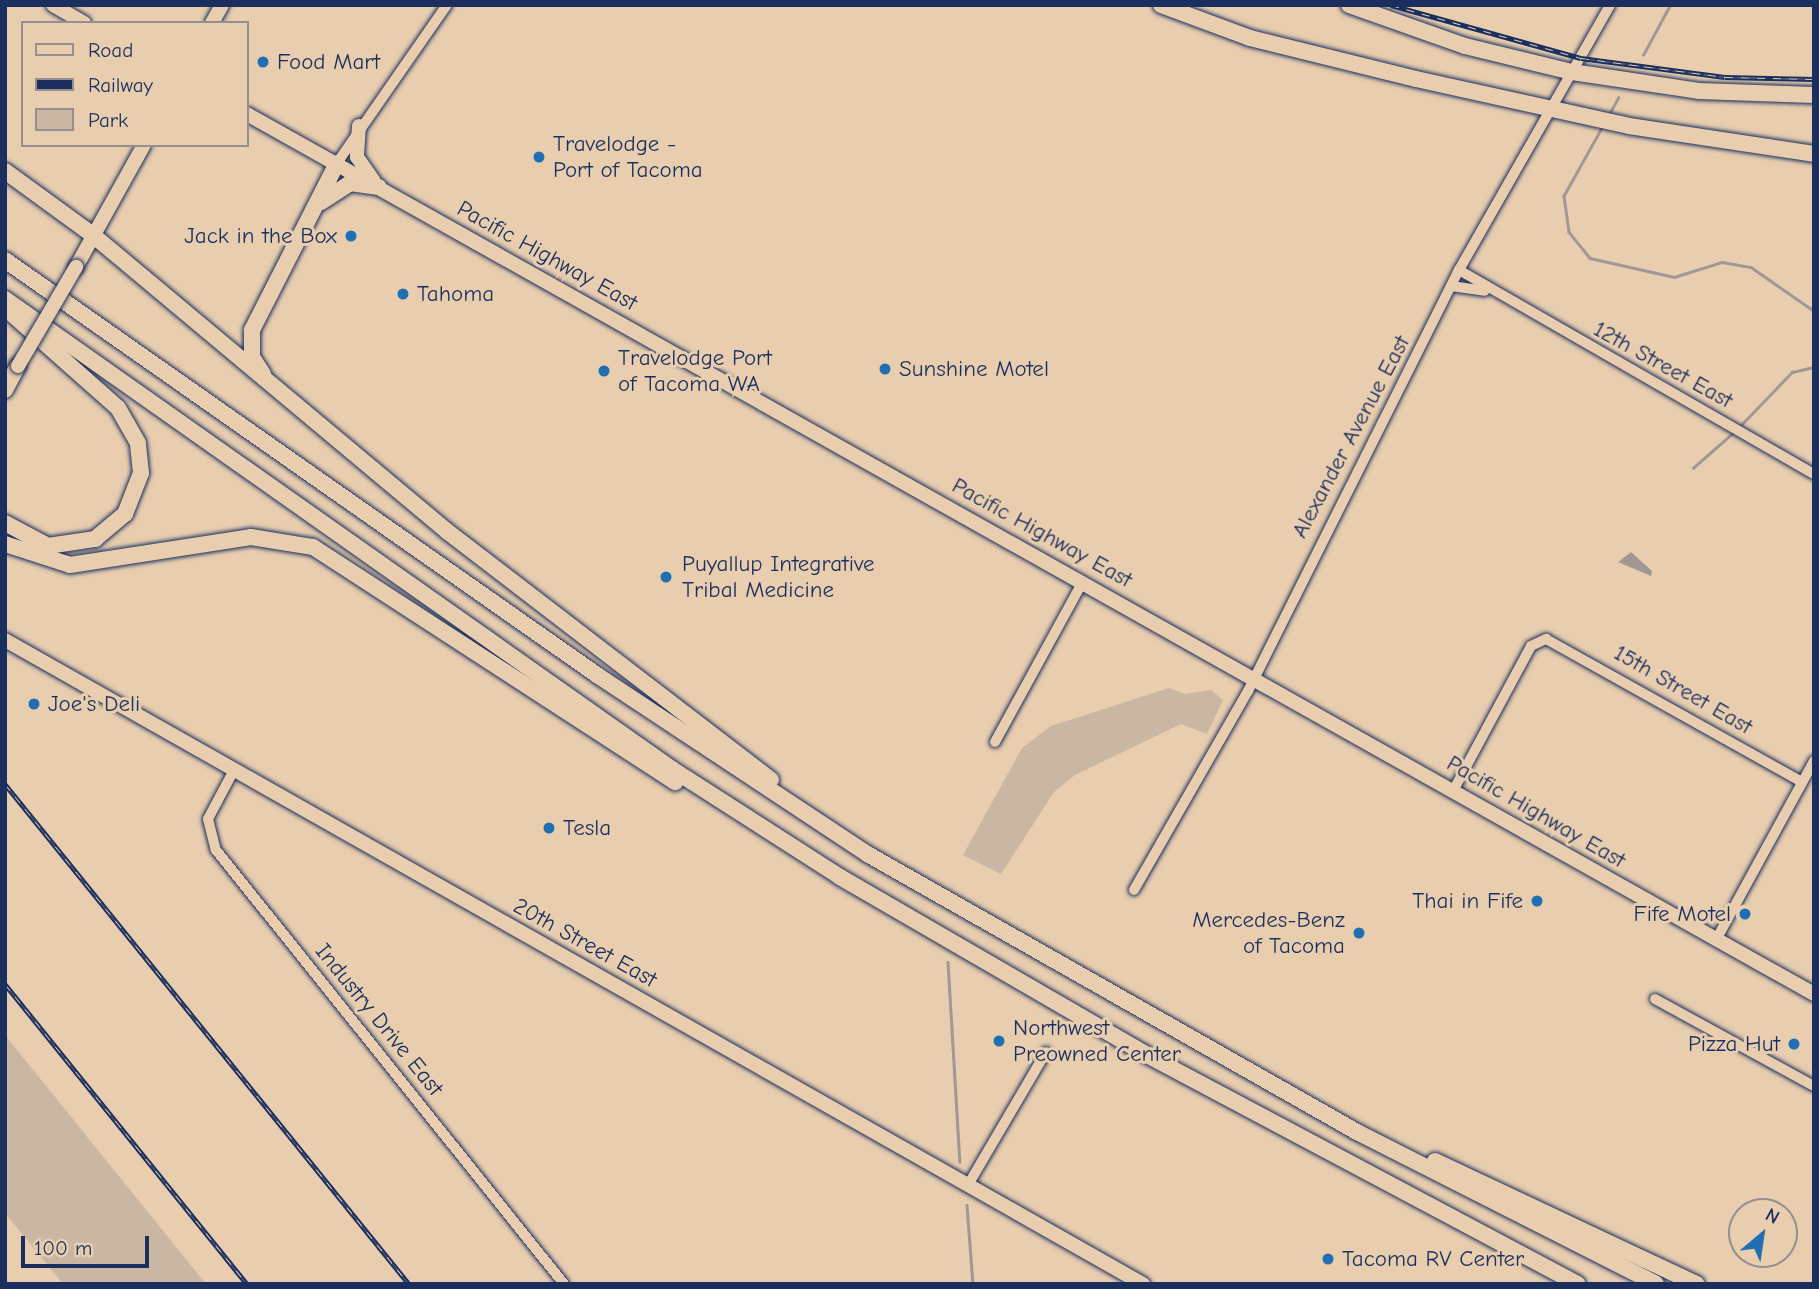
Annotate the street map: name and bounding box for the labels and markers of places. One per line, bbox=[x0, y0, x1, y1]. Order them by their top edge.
place label: Food Mart bbox=[277, 48, 380, 76]
marker: Food Mart bbox=[255, 54, 271, 70]
place label: Travelodge - Port of Tacoma bbox=[553, 130, 703, 184]
marker: Travelodge - Port of Tacoma bbox=[531, 149, 547, 165]
place label: Jack in the Box bbox=[184, 222, 337, 250]
marker: Jack in the Box bbox=[343, 228, 359, 244]
place label: Tahoma bbox=[417, 280, 494, 308]
marker: Tahoma bbox=[395, 286, 411, 302]
place label: Travelodge Port of Tacoma WA bbox=[618, 344, 772, 398]
place label: Sunshine Motel bbox=[899, 355, 1049, 383]
marker: Sunshine Motel bbox=[877, 361, 893, 377]
marker: Travelodge Port of Tacoma WA bbox=[596, 363, 612, 379]
place label: Puyallup Integrative Tribal Medicine bbox=[682, 550, 875, 604]
marker: Puyallup Integrative Tribal Medicine bbox=[656, 567, 676, 587]
place label: Joe's Deli bbox=[48, 690, 140, 718]
marker: Joe's Deli bbox=[26, 696, 42, 712]
place label: Tesla bbox=[563, 814, 611, 842]
marker: Tesla bbox=[541, 820, 557, 836]
place label: Thai in Fife bbox=[1412, 887, 1523, 915]
marker: Thai in Fife bbox=[1529, 893, 1545, 909]
place label: Fife Motel bbox=[1634, 900, 1731, 928]
place label: Mercedes-Benz of Tacoma bbox=[1192, 906, 1345, 960]
marker: Fife Motel bbox=[1737, 906, 1753, 922]
marker: Mercedes-Benz of Tacoma bbox=[1351, 925, 1367, 941]
place label: Northwest Preowned Center bbox=[1013, 1014, 1181, 1068]
place label: Pizza Hut bbox=[1688, 1030, 1780, 1058]
marker: Northwest Preowned Center bbox=[991, 1033, 1007, 1049]
marker: Pizza Hut bbox=[1786, 1036, 1802, 1052]
place label: Tacoma RV Center bbox=[1342, 1245, 1524, 1273]
marker: Tacoma RV Center bbox=[1320, 1251, 1336, 1267]

